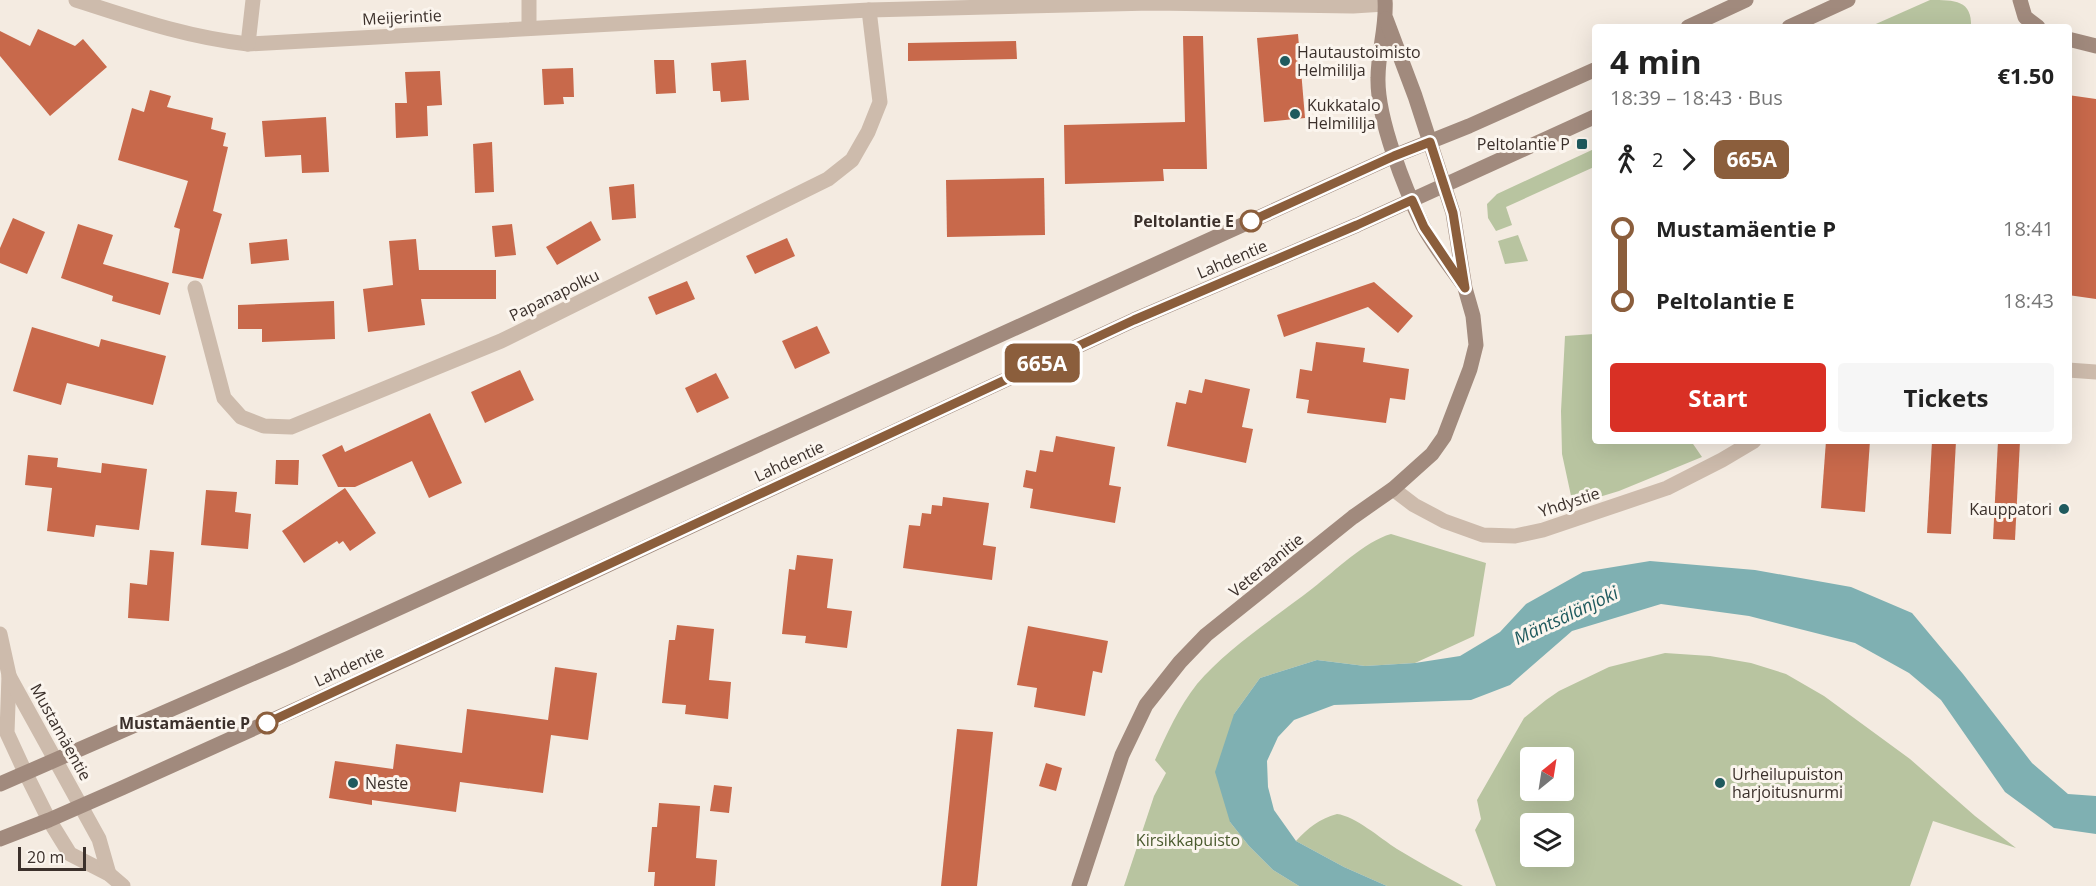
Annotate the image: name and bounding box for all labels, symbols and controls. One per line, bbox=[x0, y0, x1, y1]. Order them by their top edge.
street label: Meijerintie bbox=[362, 4, 442, 30]
text: 4 min bbox=[1610, 39, 1702, 84]
place label: Hautaustoimisto Helmililja bbox=[1297, 41, 1421, 81]
marker: Hautaustoimisto Helmililja bbox=[1278, 54, 1292, 68]
text: €1.50 bbox=[1997, 60, 2054, 90]
text: 18:39 – 18:43 · Bus bbox=[1610, 84, 1783, 111]
place label: Kukkatalo Helmililja bbox=[1307, 94, 1381, 134]
marker: Kukkatalo Helmililja bbox=[1288, 107, 1302, 121]
place label: Peltolantie P bbox=[1477, 133, 1570, 155]
marker: Peltolantie P bbox=[1575, 137, 1589, 151]
icon: walk bbox=[1610, 143, 1643, 176]
icon: forward bbox=[1672, 143, 1705, 176]
text: 665A bbox=[1726, 145, 1777, 173]
text: 2 bbox=[1652, 146, 1663, 173]
place label: Peltolantie E bbox=[1133, 210, 1234, 232]
marker: Peltolantie E bbox=[1240, 210, 1262, 232]
text: Mustamäentie P bbox=[1656, 213, 1836, 243]
text: 18:41 bbox=[2003, 215, 2054, 242]
street label: Lahdentie bbox=[1193, 234, 1271, 284]
street label: Papanapolku bbox=[505, 264, 603, 326]
text: Peltolantie E bbox=[1656, 285, 1794, 315]
text: 18:43 bbox=[2003, 287, 2054, 314]
line badge: 665A bbox=[1000, 344, 1084, 382]
text: 665A bbox=[1017, 349, 1067, 377]
button: Start bbox=[1610, 363, 1826, 432]
button: Tickets bbox=[1838, 363, 2054, 432]
street label: Lahdentie bbox=[751, 435, 827, 487]
street label: Yhdystie bbox=[1536, 482, 1602, 522]
place label: Kauppatori bbox=[1969, 498, 2052, 520]
marker: Kauppatori bbox=[2057, 502, 2071, 516]
street label: Veteraanitie bbox=[1224, 528, 1308, 602]
water label: Mäntsälänjoki bbox=[1509, 580, 1622, 650]
street label: Lahdentie bbox=[311, 640, 387, 692]
street label: Mustamäentie bbox=[25, 680, 97, 784]
place label: Mustamäentie P bbox=[119, 712, 250, 734]
marker: Mustamäentie P bbox=[256, 712, 278, 734]
north arrow bbox=[1520, 747, 1574, 801]
map controls bbox=[1520, 747, 1574, 867]
place label: Urheilupuiston harjoitusnurmi bbox=[1732, 763, 1843, 803]
place label: Neste bbox=[365, 772, 408, 794]
marker: Neste bbox=[346, 776, 360, 790]
marker: Urheilupuiston harjoitusnurmi bbox=[1713, 776, 1727, 790]
button: layers bbox=[1520, 813, 1574, 867]
park label: Kirsikkapuisto bbox=[1136, 829, 1240, 851]
scale bar bbox=[18, 844, 86, 872]
text: 20 m bbox=[27, 846, 64, 868]

